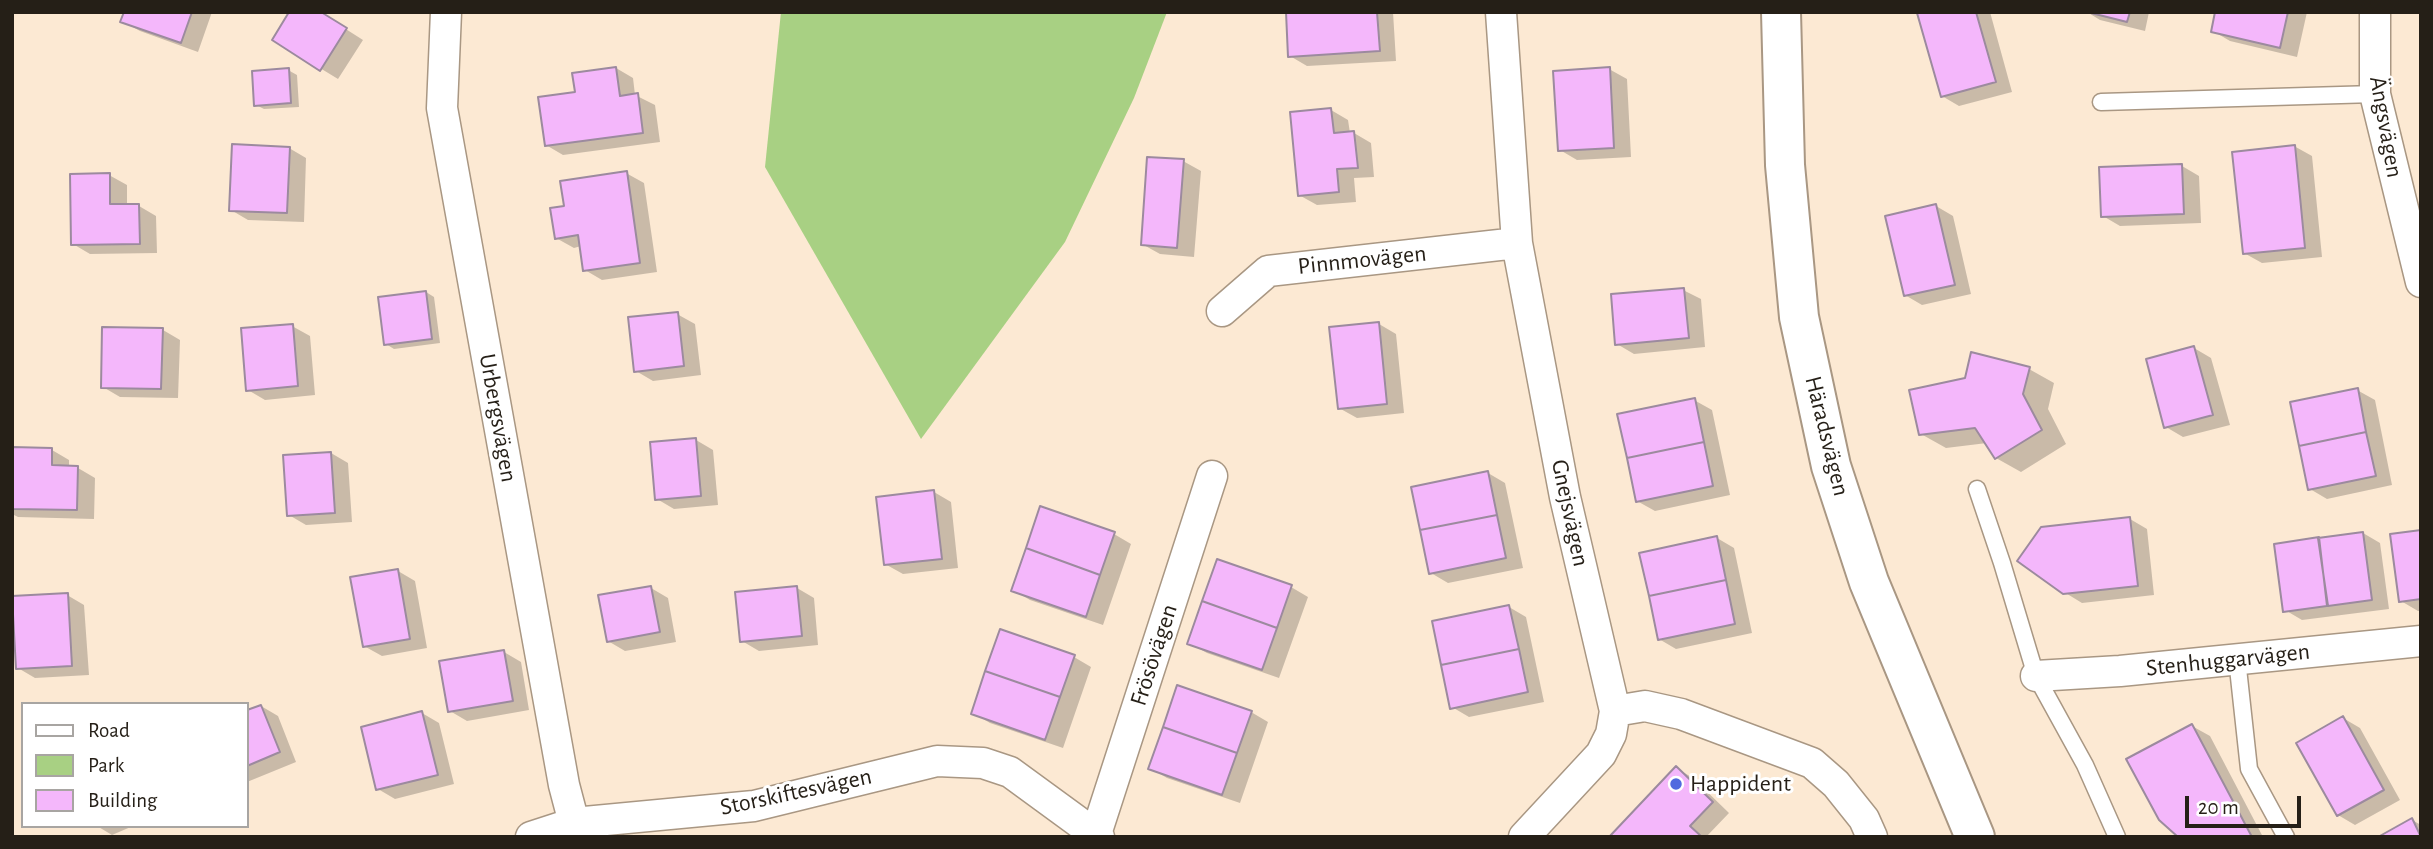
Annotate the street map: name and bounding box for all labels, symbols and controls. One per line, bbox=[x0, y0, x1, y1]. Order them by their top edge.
street label: Ängsvägen bbox=[2363, 74, 2409, 180]
street label: Pinnmovägen bbox=[1296, 239, 1428, 281]
street label: Urbergsvägen bbox=[473, 351, 523, 485]
street label: Häradsvägen bbox=[1798, 373, 1856, 499]
street label: Gnejsvägen bbox=[1545, 457, 1595, 569]
street label: Frösövägen bbox=[1124, 600, 1184, 710]
street label: Stenhuggarvägen bbox=[2145, 637, 2311, 683]
legend bbox=[21, 702, 248, 828]
text: Road bbox=[88, 720, 130, 741]
text: Park bbox=[88, 755, 124, 776]
street label: Storskiftesvägen bbox=[718, 762, 874, 822]
place label: Happident bbox=[1690, 770, 1791, 798]
marker: Happident bbox=[1668, 776, 1684, 792]
scale bar bbox=[2188, 782, 2304, 826]
text: Building bbox=[88, 790, 157, 811]
text: 20 m bbox=[2198, 797, 2239, 818]

